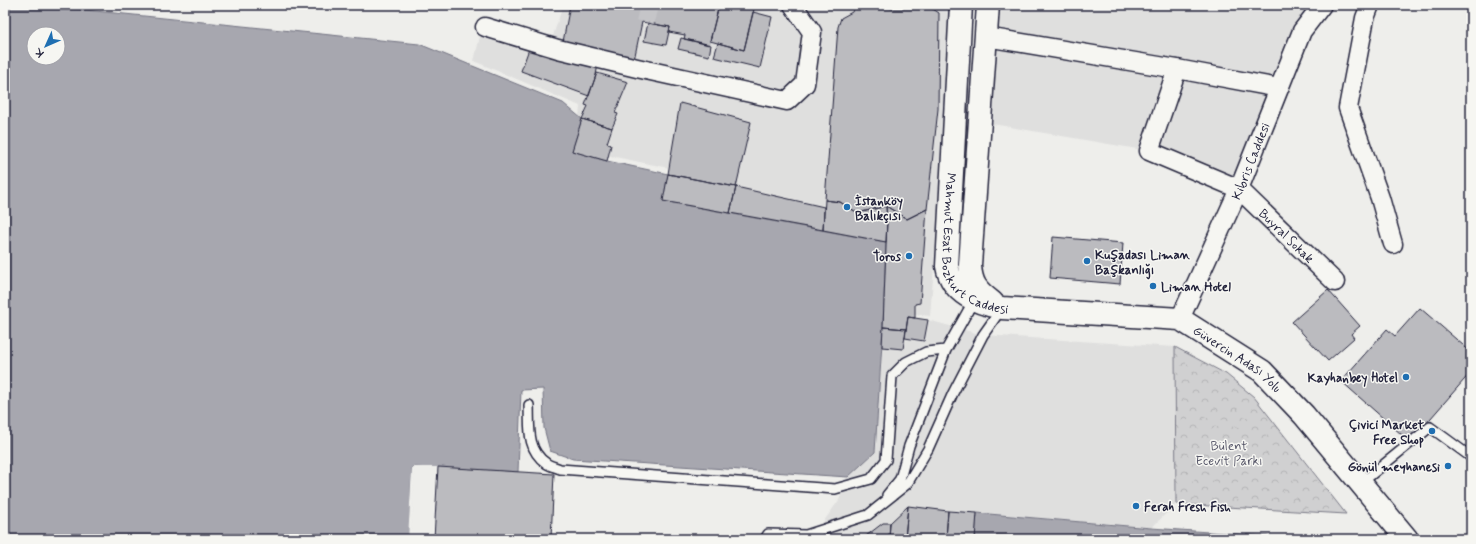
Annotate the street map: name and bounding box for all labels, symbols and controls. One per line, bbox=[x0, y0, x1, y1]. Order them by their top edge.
north arrow bbox=[26, 26, 66, 66]
text: K bbox=[32, 45, 47, 60]
street label: Kibris Caddesi bbox=[1228, 120, 1275, 203]
street label: Mahmut Esat Bozkurt Caddesi bbox=[937, 172, 1009, 318]
place label: İstanköy Balıkçısı bbox=[855, 193, 903, 225]
marker: İstanköy Balıkçısı bbox=[842, 202, 852, 212]
street label: Buyral Sokak bbox=[1254, 206, 1318, 268]
place label: Kuşadası Liman Başkanlığı bbox=[1095, 247, 1191, 280]
place label: Toros bbox=[873, 249, 901, 266]
marker: Toros bbox=[904, 251, 914, 261]
marker: Kuşadası Liman Başkanlığı bbox=[1082, 256, 1092, 266]
place label: Liman Hotel bbox=[1161, 279, 1231, 296]
marker: Liman Hotel bbox=[1148, 281, 1158, 291]
street label: Güvercin Adası Yolu bbox=[1189, 322, 1285, 397]
place label: Kayhanbey Hotel bbox=[1308, 370, 1398, 387]
marker: Kayhanbey Hotel bbox=[1401, 372, 1411, 382]
place label: Çivici Market Free Shop bbox=[1349, 417, 1425, 449]
marker: Çivici Market Free Shop bbox=[1427, 426, 1437, 436]
park label: Bülent Ecevit Parkı bbox=[1195, 438, 1263, 470]
place label: Gönül meyhanesi bbox=[1348, 459, 1440, 476]
marker: Gönül meyhanesi bbox=[1443, 461, 1453, 471]
place label: Ferah Fresh Fish bbox=[1144, 499, 1231, 516]
marker: Ferah Fresh Fish bbox=[1131, 501, 1141, 511]

